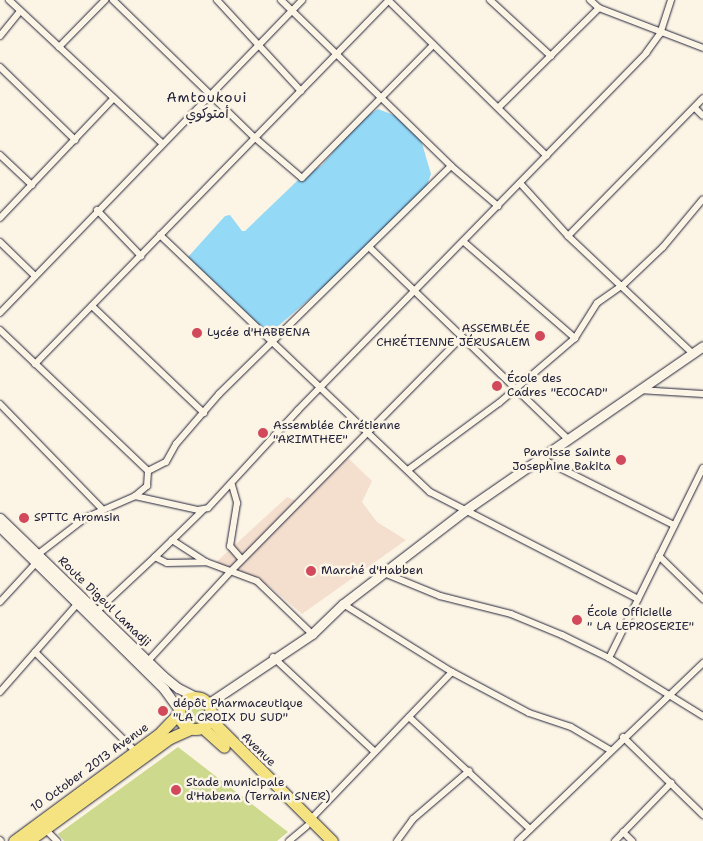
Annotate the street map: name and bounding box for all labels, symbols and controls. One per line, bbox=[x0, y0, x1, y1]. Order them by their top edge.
district label: Amtoukoui أمتوكوي bbox=[165, 89, 249, 121]
place label: ASSEMBLÉE CHRÉTIENNE JÉRUSALEM bbox=[376, 322, 530, 350]
place label: Lycée d'HABBENA bbox=[207, 326, 310, 340]
marker: Lycée d'HABBENA bbox=[191, 327, 203, 339]
marker: ASSEMBLÉE CHRÉTIENNE JÉRUSALEM bbox=[534, 330, 546, 342]
place label: École des Cadres "ECOCAD" bbox=[507, 372, 608, 400]
marker: École des Cadres "ECOCAD" bbox=[491, 380, 503, 392]
place label: Assemblée Chrétienne "ARIMTHEE" bbox=[273, 419, 401, 447]
marker: Assemblée Chrétienne "ARIMTHEE" bbox=[257, 427, 269, 439]
place label: Paroisse Sainte Josephine Bakita bbox=[512, 446, 611, 474]
marker: Paroisse Sainte Josephine Bakita bbox=[615, 454, 627, 466]
place label: SPTTC Aromsin bbox=[34, 511, 120, 525]
marker: SPTTC Aromsin bbox=[18, 512, 30, 524]
street label: Route Digeul Lamadji bbox=[55, 554, 153, 650]
place label: Marché d'Habben bbox=[321, 564, 423, 578]
marker: Marché d'Habben bbox=[305, 565, 317, 577]
place label: École Officielle " LA LEPROSERIE" bbox=[587, 606, 694, 634]
marker: École Officielle " LA LEPROSERIE" bbox=[571, 614, 583, 626]
place label: dépôt Pharmaceutique "LA CROIX DU SUD" bbox=[173, 697, 303, 725]
marker: dépôt Pharmaceutique "LA CROIX DU SUD" bbox=[157, 705, 169, 717]
street label: 10 October 2013 Avenue bbox=[28, 720, 152, 816]
street label: Avenue bbox=[238, 730, 278, 770]
place label: Stade municipale d'Habena (Terrain SNER) bbox=[186, 776, 330, 804]
marker: Stade municipale d'Habena (Terrain SNER) bbox=[170, 784, 182, 796]

